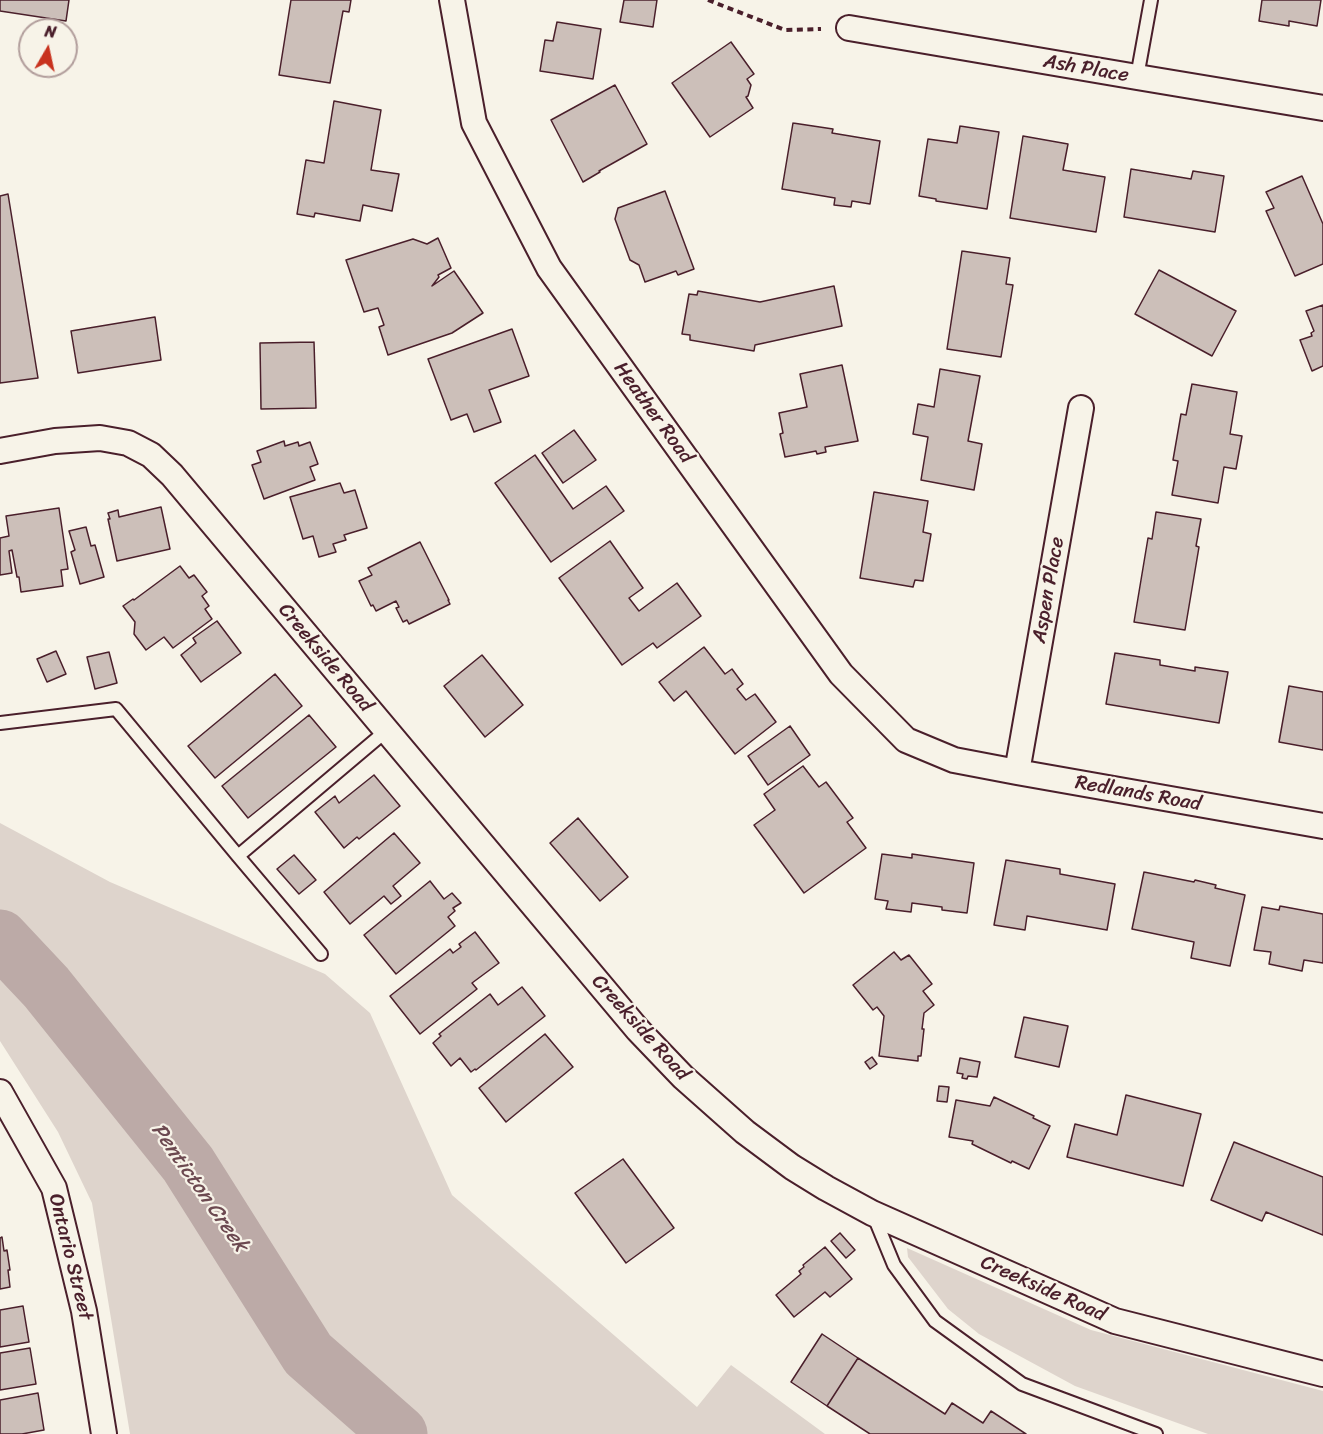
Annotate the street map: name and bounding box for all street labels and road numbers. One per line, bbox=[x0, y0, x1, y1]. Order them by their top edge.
street label: Ash Place bbox=[1042, 50, 1130, 88]
street label: Heather Road bbox=[608, 358, 698, 468]
street label: Aspen Place bbox=[1028, 535, 1070, 645]
street label: Creekside Road bbox=[273, 599, 377, 717]
street label: Redlands Road bbox=[1073, 771, 1203, 817]
street label: Creekside Road bbox=[586, 970, 694, 1086]
street label: Ontario Street bbox=[43, 1191, 97, 1323]
street label: Creekside Road bbox=[977, 1251, 1109, 1327]

